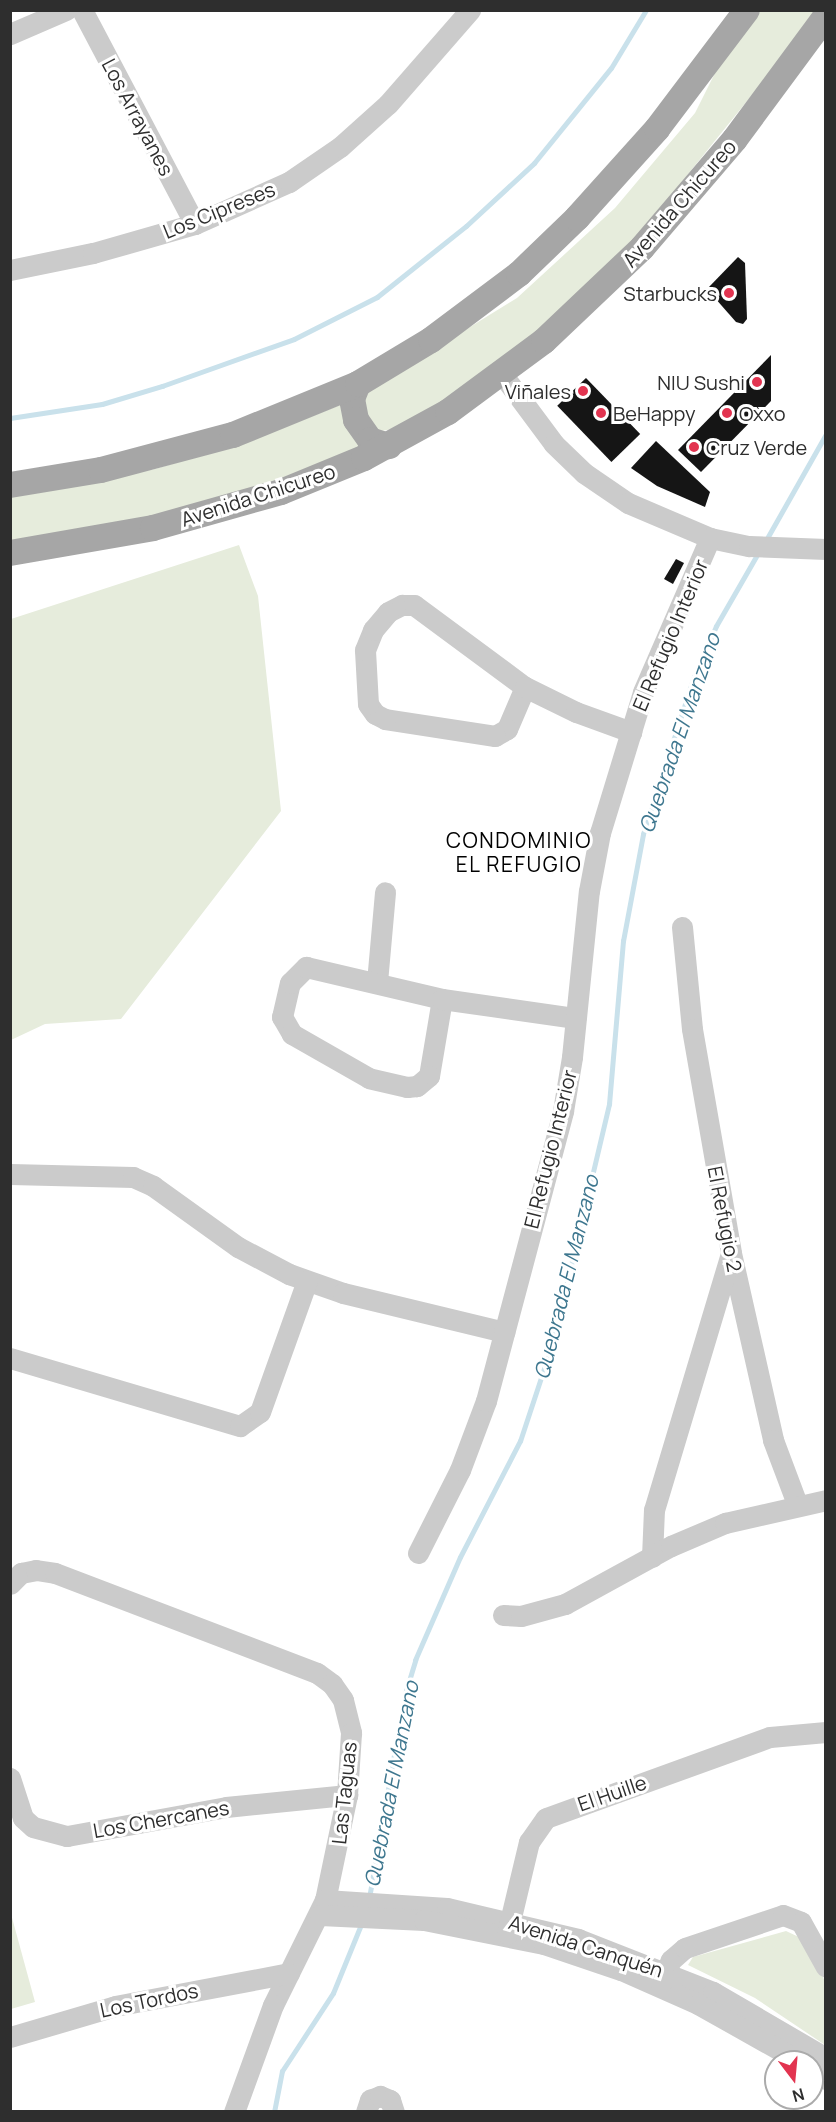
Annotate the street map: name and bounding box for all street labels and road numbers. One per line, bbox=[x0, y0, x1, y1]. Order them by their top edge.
street label: Los Arrayanes bbox=[97, 54, 179, 180]
street label: Avenida Chicureo bbox=[617, 134, 741, 272]
street label: Los Cipreses bbox=[159, 177, 279, 243]
street label: Avenida Chicureo bbox=[178, 459, 338, 531]
street label: El Refugio Interior bbox=[627, 556, 713, 714]
street label: El Refugio Interior bbox=[519, 1067, 581, 1231]
street label: El Refugio 2 bbox=[703, 1164, 747, 1274]
street label: Las Taguas bbox=[327, 1741, 361, 1845]
street label: El Huille bbox=[574, 1770, 650, 1816]
street label: Los Chercanes bbox=[91, 1795, 231, 1843]
street label: Avenida Canquén bbox=[506, 1910, 666, 1982]
street label: Los Tordos bbox=[98, 1978, 200, 2022]

